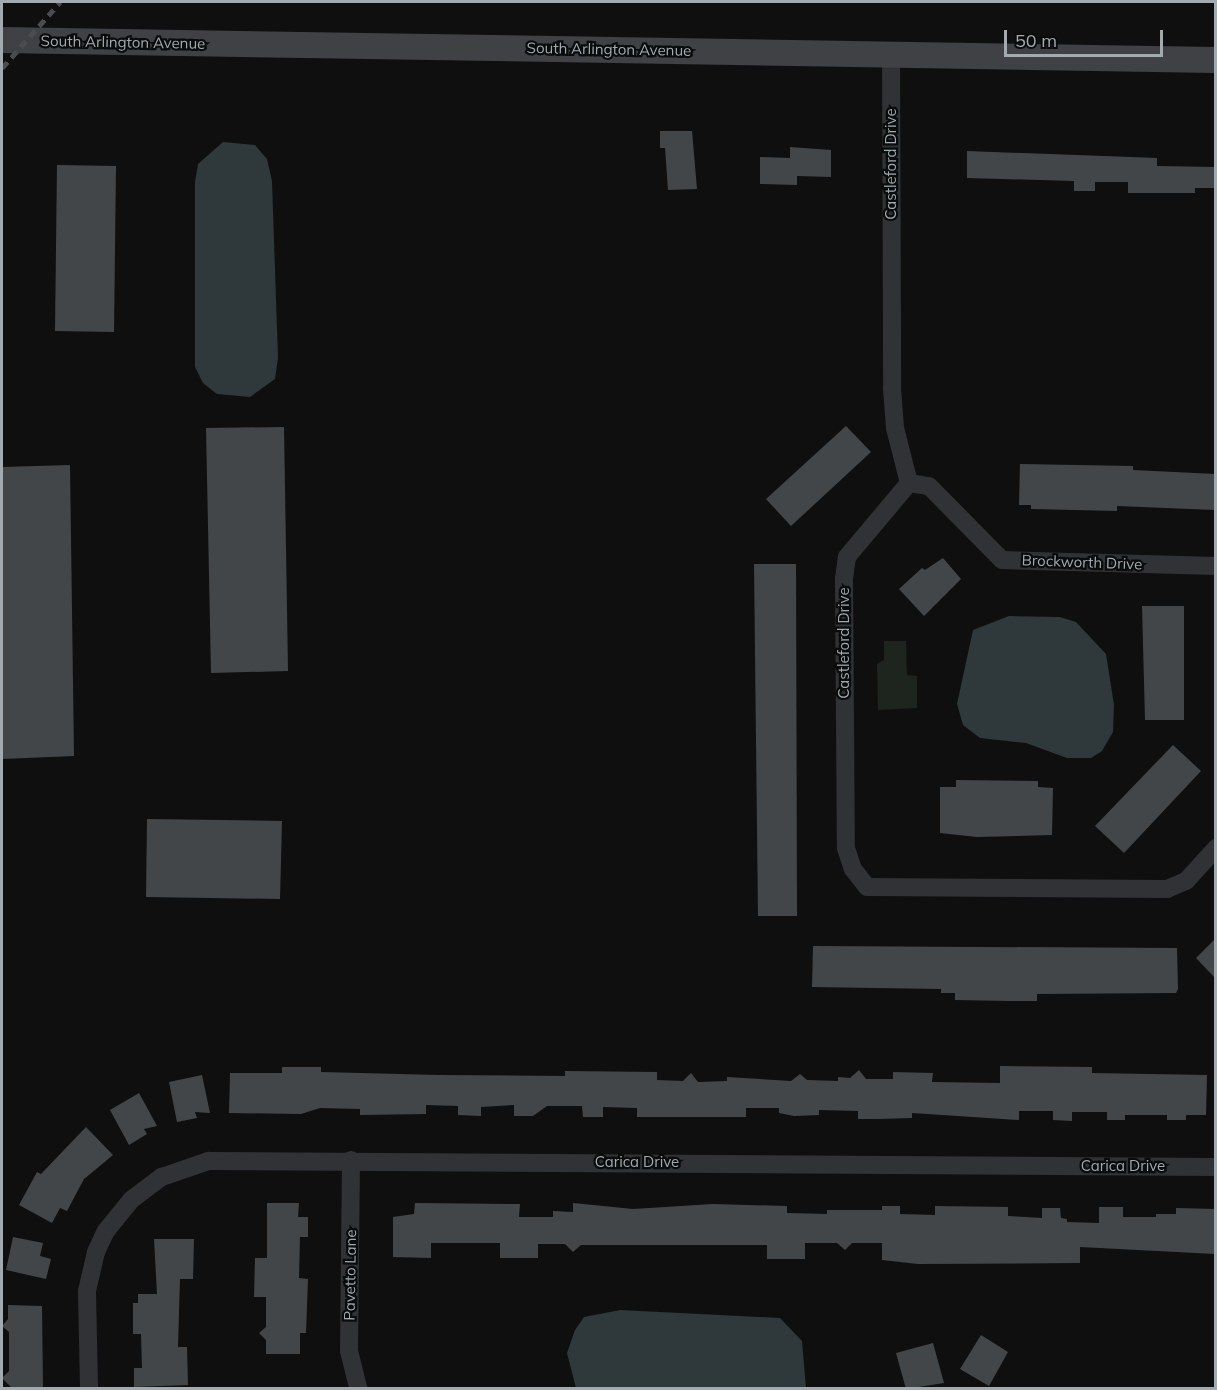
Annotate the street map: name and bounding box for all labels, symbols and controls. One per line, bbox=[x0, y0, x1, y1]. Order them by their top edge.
scale bar bbox=[1007, 18, 1166, 56]
text: 50 m bbox=[1015, 29, 1057, 52]
street label: South Arlington Avenue bbox=[41, 32, 205, 52]
street label: South Arlington Avenue bbox=[527, 39, 691, 59]
street label: Castleford Drive bbox=[882, 108, 900, 220]
street label: Brockworth Drive bbox=[1021, 551, 1143, 573]
street label: Castleford Drive bbox=[835, 587, 853, 699]
street label: Carica Drive bbox=[595, 1153, 679, 1171]
street label: Carica Drive bbox=[1081, 1157, 1165, 1175]
street label: Pavetto Lane bbox=[340, 1229, 360, 1321]

